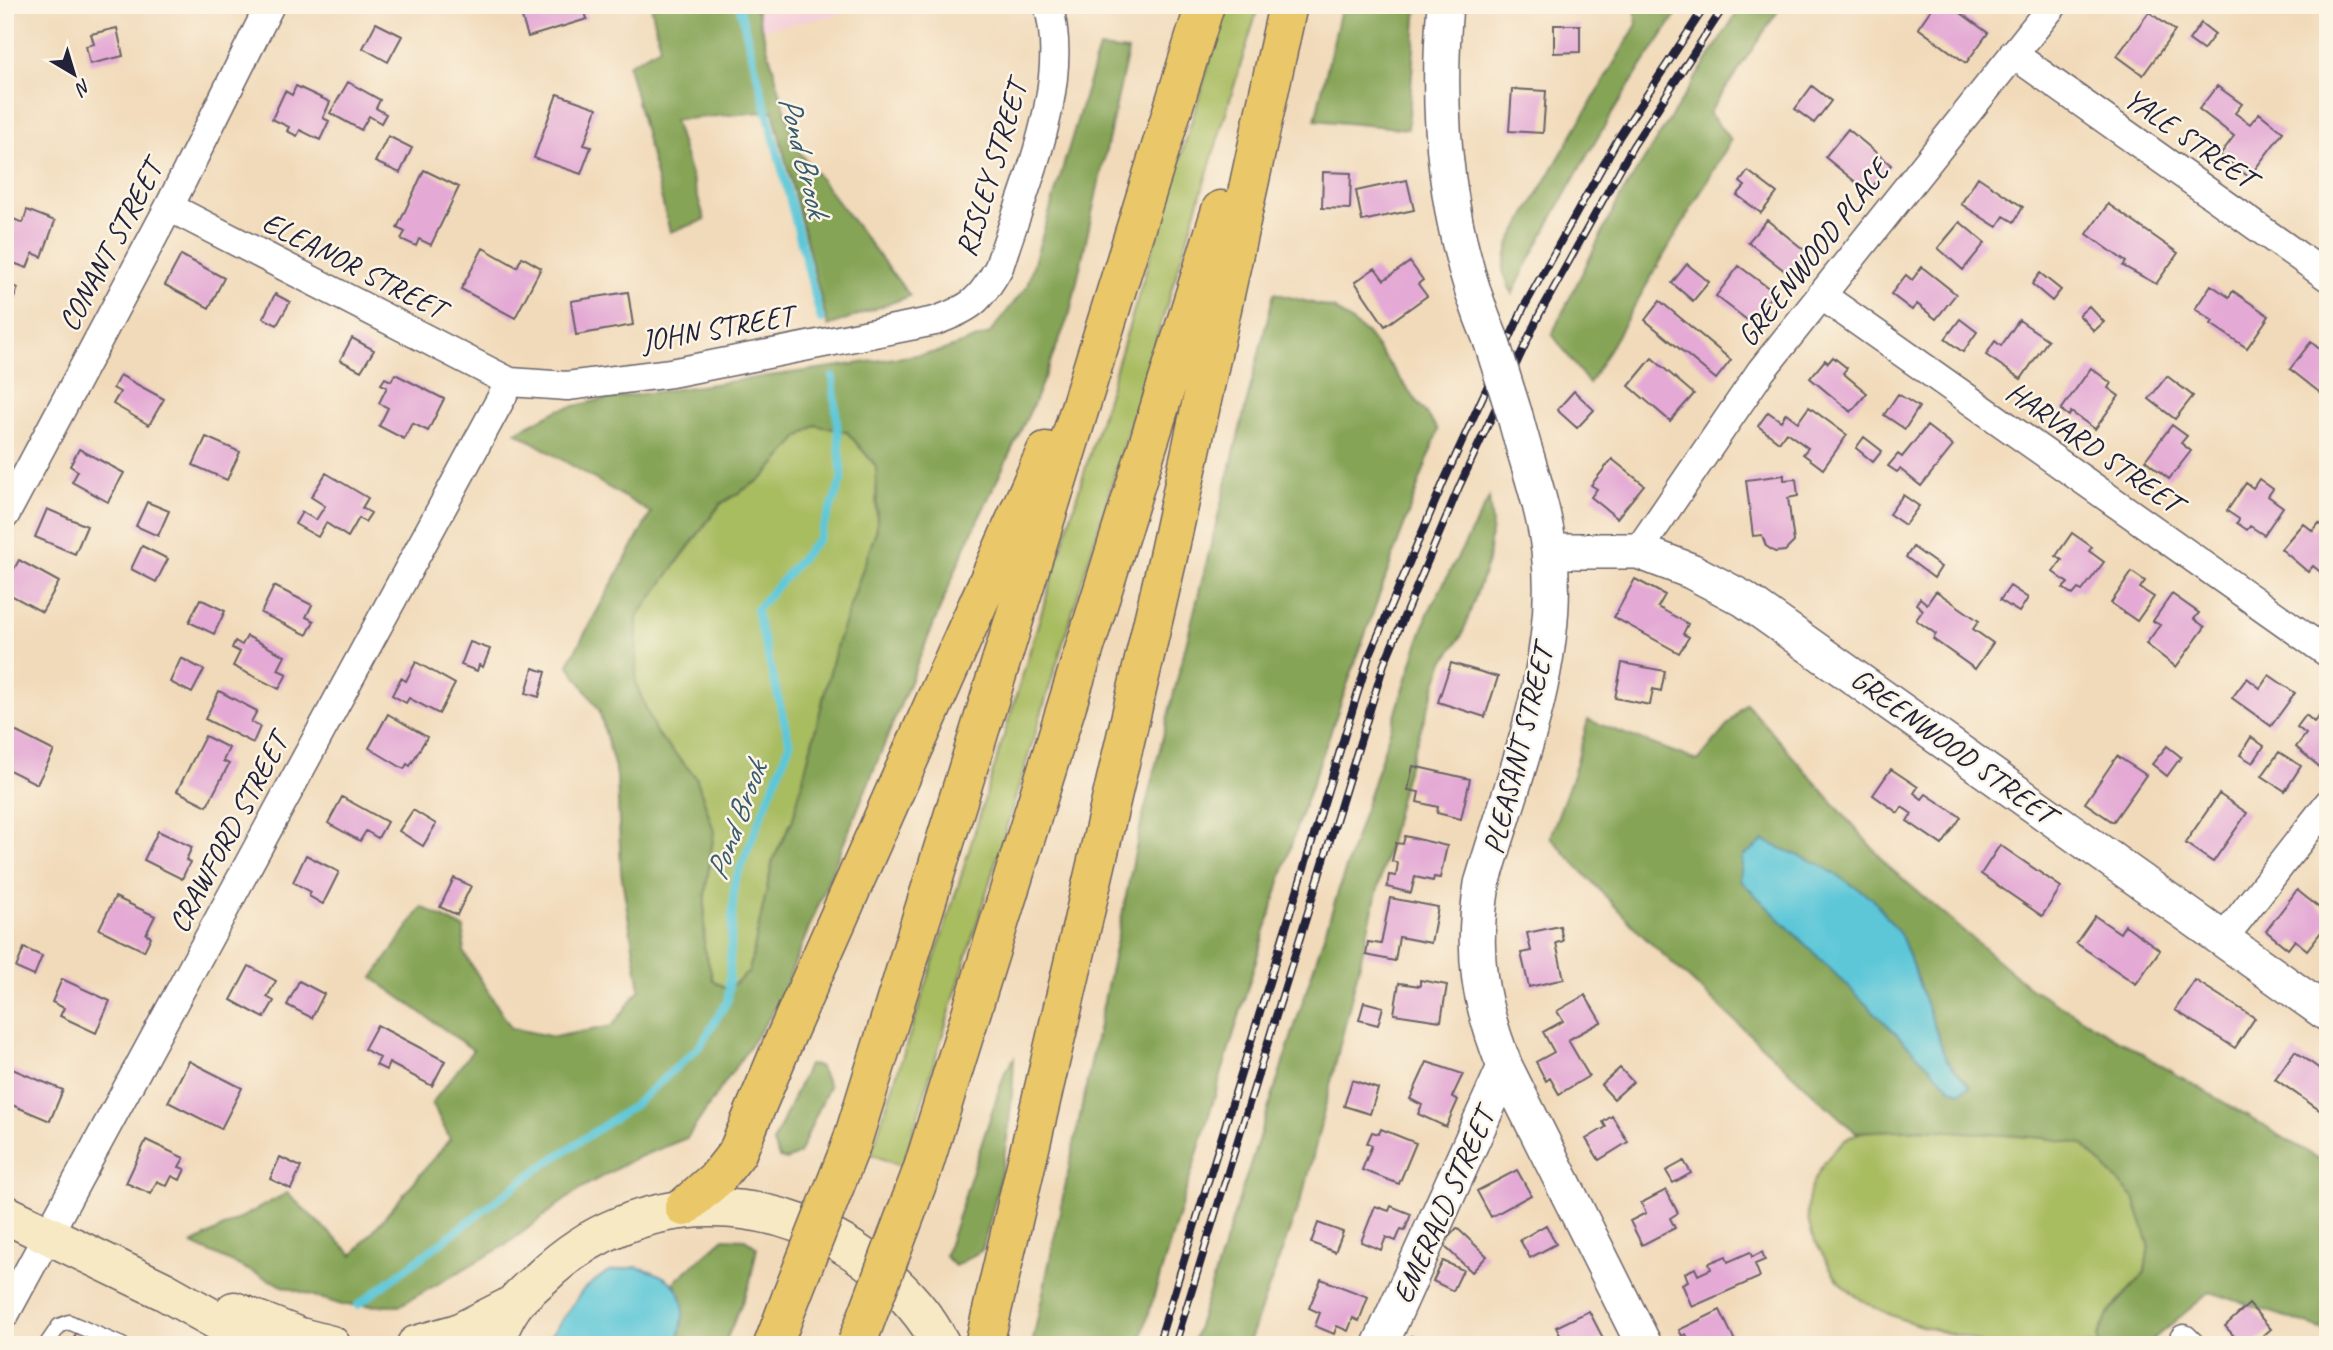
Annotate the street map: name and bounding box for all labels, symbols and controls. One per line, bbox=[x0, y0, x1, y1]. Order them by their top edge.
north arrow bbox=[38, 38, 108, 108]
street label: RISLEY STREET bbox=[946, 70, 1038, 261]
text: N bbox=[69, 74, 96, 102]
street label: YALE STREET bbox=[2117, 79, 2269, 201]
water label: Pond Brook bbox=[769, 92, 840, 225]
street label: CONANT STREET bbox=[49, 148, 174, 338]
street label: GREENWOOD PLACE bbox=[1728, 149, 1900, 354]
street label: ELEANOR STREET bbox=[256, 203, 457, 330]
street label: JOHN STREET bbox=[636, 295, 802, 360]
street label: HARVARD STREET bbox=[1999, 373, 2195, 526]
street label: PLEASANT STREET bbox=[1474, 635, 1564, 858]
street label: GREENWOOD STREET bbox=[1844, 659, 2068, 837]
street label: CRAWFORD STREET bbox=[160, 722, 299, 939]
water label: Pond Brook bbox=[696, 752, 778, 885]
street label: EMERALD STREET bbox=[1383, 1097, 1506, 1309]

